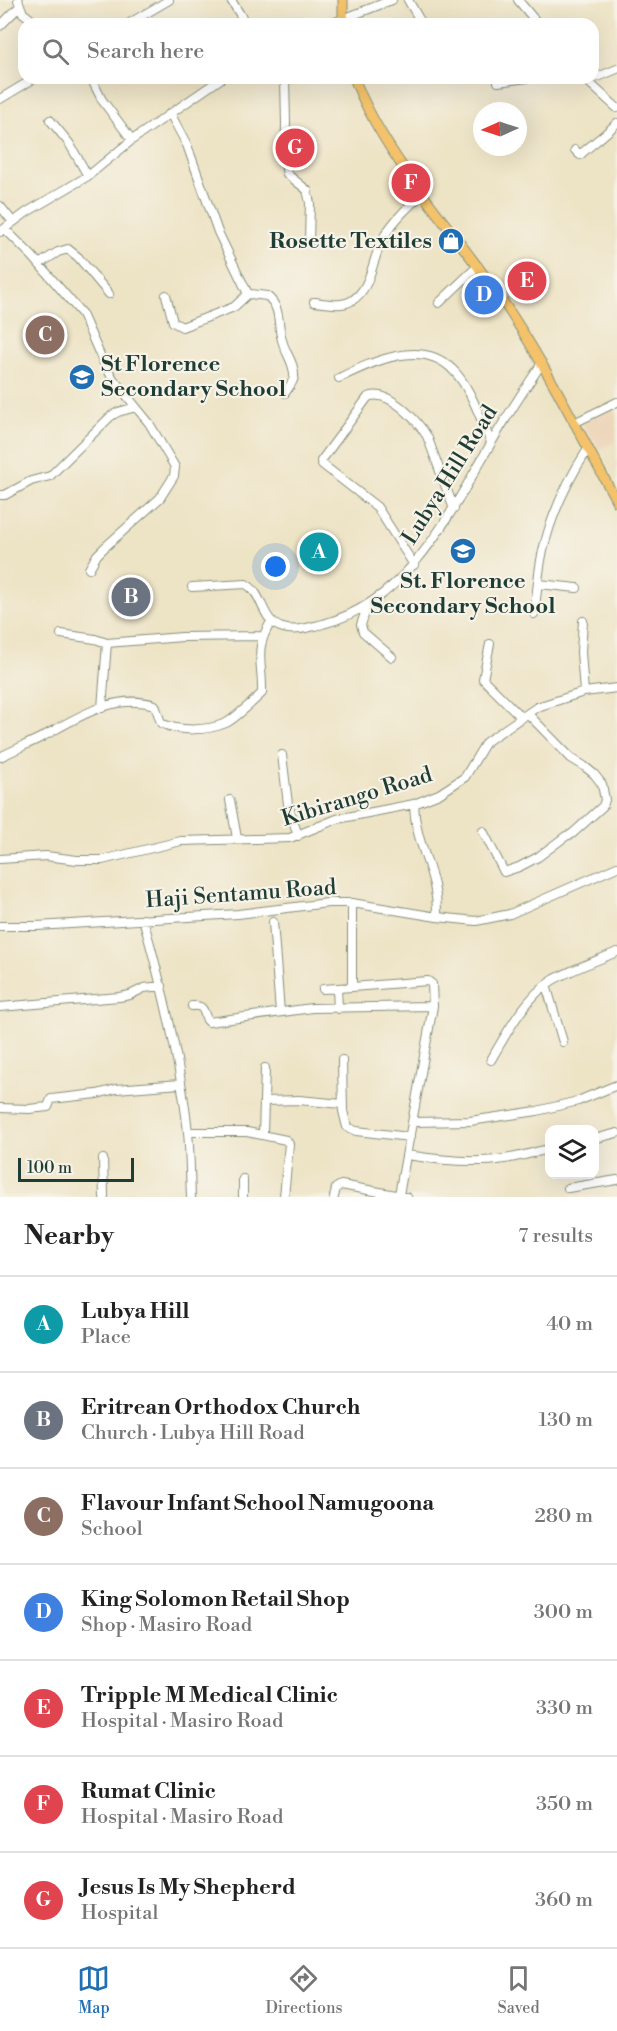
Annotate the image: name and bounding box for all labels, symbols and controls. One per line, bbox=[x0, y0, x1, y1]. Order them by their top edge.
search box bbox=[18, 18, 599, 84]
icon: search bbox=[39, 35, 72, 68]
text: Search here bbox=[87, 38, 204, 65]
north arrow bbox=[473, 102, 527, 156]
pin: G bbox=[276, 126, 314, 170]
pin: F bbox=[392, 160, 430, 206]
shop icon: Rosette Textiles bbox=[436, 226, 466, 256]
place label: Rosette Textiles bbox=[269, 228, 432, 255]
pin: E bbox=[508, 258, 546, 304]
pin: D bbox=[464, 272, 504, 318]
pin: C bbox=[26, 312, 64, 358]
place label: St Florence Secondary School bbox=[101, 351, 286, 403]
school or university icon: St Florence Secondary School bbox=[67, 362, 97, 392]
street label: Lubya Hill Road bbox=[396, 400, 504, 550]
pin: A bbox=[300, 530, 338, 574]
school or university icon: St. Florence Secondary School bbox=[448, 536, 478, 566]
your location bbox=[261, 552, 290, 581]
place label: St. Florence Secondary School bbox=[371, 568, 555, 620]
pin: B bbox=[112, 574, 150, 620]
street label: Kibirango Road bbox=[278, 761, 436, 833]
street label: Haji Sentamu Road bbox=[145, 874, 338, 914]
map controls bbox=[545, 1125, 599, 1179]
button: layers bbox=[545, 1125, 599, 1179]
scale bar bbox=[18, 1155, 134, 1182]
text: 100 m bbox=[27, 1158, 72, 1178]
text: Nearby bbox=[24, 1220, 114, 1252]
text: 7 results bbox=[518, 1224, 593, 1249]
text: Lubya Hill bbox=[81, 1298, 189, 1325]
text: A bbox=[36, 1312, 51, 1337]
text: 40 m bbox=[546, 1312, 593, 1337]
text: Place bbox=[81, 1325, 131, 1350]
text: Eritrean Orthodox Church bbox=[81, 1394, 360, 1421]
text: B bbox=[36, 1408, 51, 1433]
text: 130 m bbox=[538, 1408, 593, 1433]
text: Church · Lubya Hill Road bbox=[81, 1421, 305, 1446]
text: Flavour Infant School Namugoona bbox=[81, 1490, 434, 1517]
text: C bbox=[36, 1504, 51, 1529]
text: 280 m bbox=[534, 1504, 593, 1529]
text: School bbox=[81, 1517, 143, 1542]
text: King Solomon Retail Shop bbox=[81, 1586, 350, 1613]
text: D bbox=[36, 1600, 51, 1625]
text: 300 m bbox=[534, 1600, 593, 1625]
text: Shop · Masiro Road bbox=[81, 1613, 252, 1638]
text: Tripple M Medical Clinic bbox=[81, 1682, 338, 1709]
text: E bbox=[37, 1696, 50, 1721]
text: 330 m bbox=[536, 1696, 593, 1721]
text: Hospital · Masiro Road bbox=[81, 1709, 283, 1734]
text: Rumat Clinic bbox=[81, 1778, 216, 1805]
text: F bbox=[36, 1792, 51, 1817]
text: 350 m bbox=[536, 1792, 593, 1817]
text: Hospital · Masiro Road bbox=[81, 1805, 283, 1830]
text: Jesus Is My Shepherd bbox=[81, 1874, 296, 1901]
text: G bbox=[36, 1888, 51, 1913]
text: 360 m bbox=[535, 1888, 593, 1913]
text: Hospital bbox=[81, 1901, 158, 1926]
tab: Map bbox=[77, 1962, 110, 2018]
tab: Directions bbox=[265, 1962, 343, 2018]
tab: Saved bbox=[497, 1962, 540, 2018]

